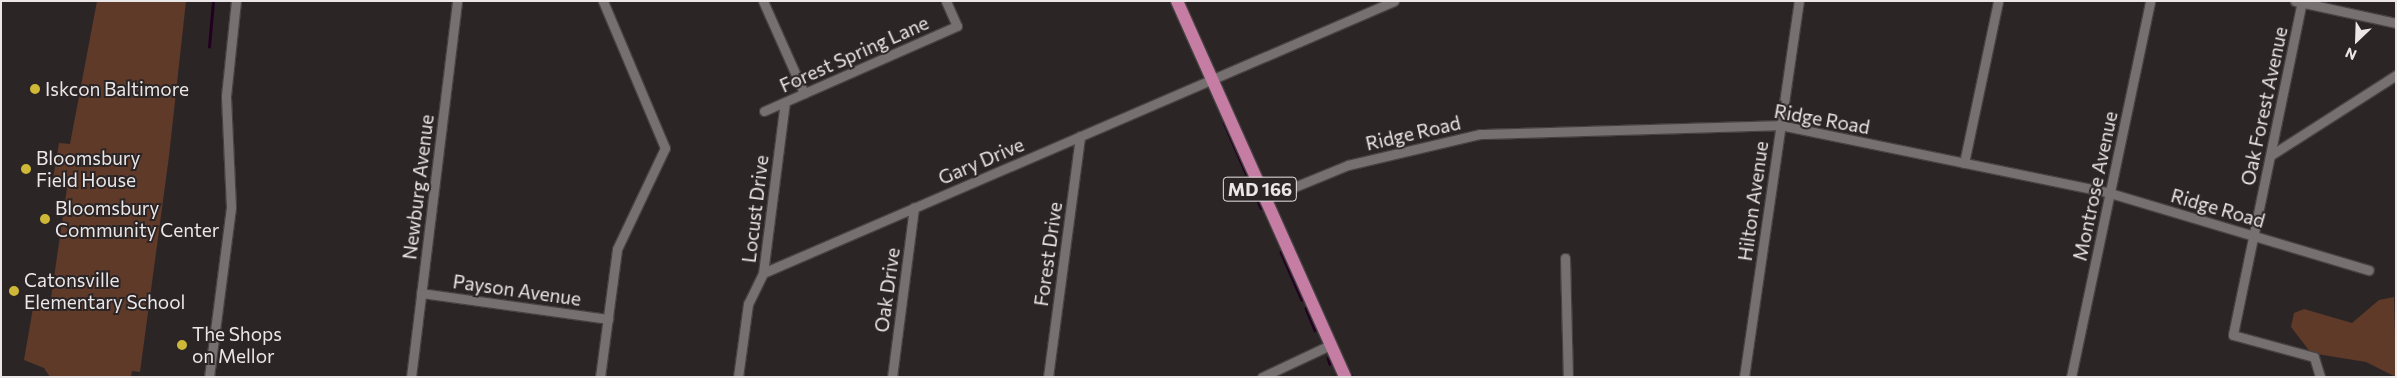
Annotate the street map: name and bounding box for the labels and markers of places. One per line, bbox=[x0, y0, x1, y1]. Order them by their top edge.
place label: Iskcon Baltimore bbox=[45, 78, 189, 100]
marker: Iskcon Baltimore bbox=[29, 83, 41, 95]
place label: Bloomsbury Field House bbox=[36, 147, 140, 191]
marker: Bloomsbury Field House bbox=[20, 163, 32, 175]
place label: Bloomsbury Community Center bbox=[55, 197, 219, 241]
marker: Bloomsbury Community Center bbox=[39, 213, 51, 225]
place label: Catonsville Elementary School bbox=[24, 269, 185, 313]
marker: Catonsville Elementary School bbox=[8, 285, 20, 297]
place label: The Shops on Mellor bbox=[192, 323, 282, 367]
marker: The Shops on Mellor bbox=[176, 339, 188, 351]

